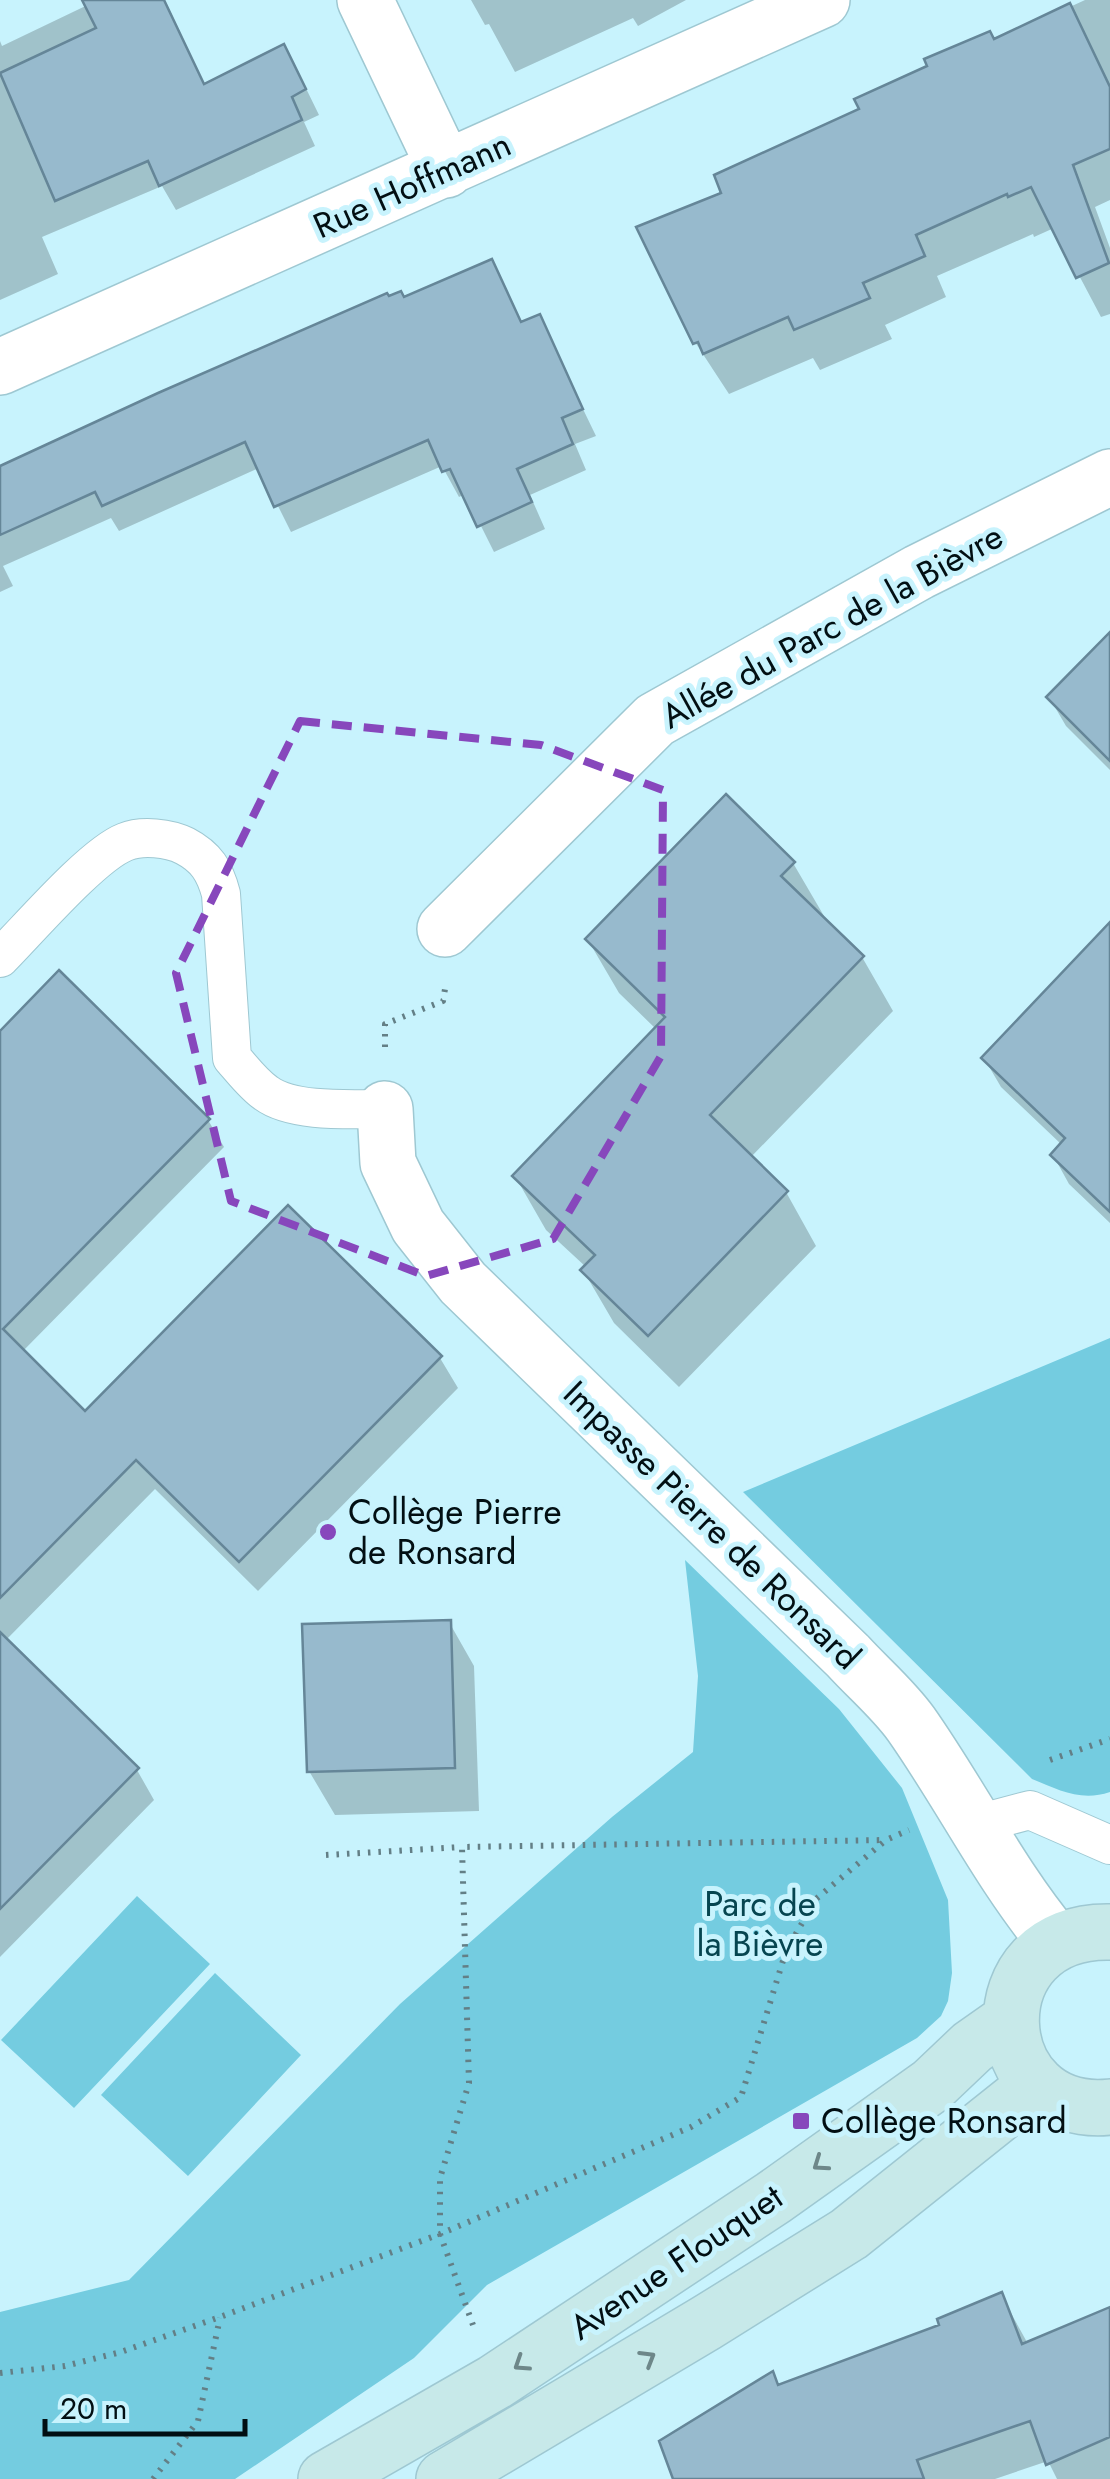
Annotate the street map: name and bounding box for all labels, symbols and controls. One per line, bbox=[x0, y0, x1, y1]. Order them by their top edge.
street label: Rue Hoffmann bbox=[305, 119, 519, 251]
street label: Allée du Parc de la Bièvre bbox=[652, 511, 1012, 741]
street label: Impasse Pierre de Ronsard bbox=[552, 1369, 872, 1681]
place label: Collège Pierre de Ronsard bbox=[348, 1487, 562, 1577]
marker: Collège Pierre de Ronsard bbox=[317, 1521, 339, 1543]
park label: Parc de la Bièvre bbox=[697, 1879, 823, 1969]
place label: Collège Ronsard bbox=[821, 2096, 1067, 2146]
marker: Collège Ronsard bbox=[790, 2110, 812, 2132]
one-way arrow bbox=[813, 2152, 832, 2171]
street label: Avenue Flouquet bbox=[560, 2172, 793, 2352]
one-way arrow bbox=[637, 2351, 655, 2370]
one-way arrow bbox=[514, 2352, 532, 2371]
scale bar bbox=[45, 2374, 245, 2436]
text: 20 m bbox=[60, 2387, 127, 2430]

